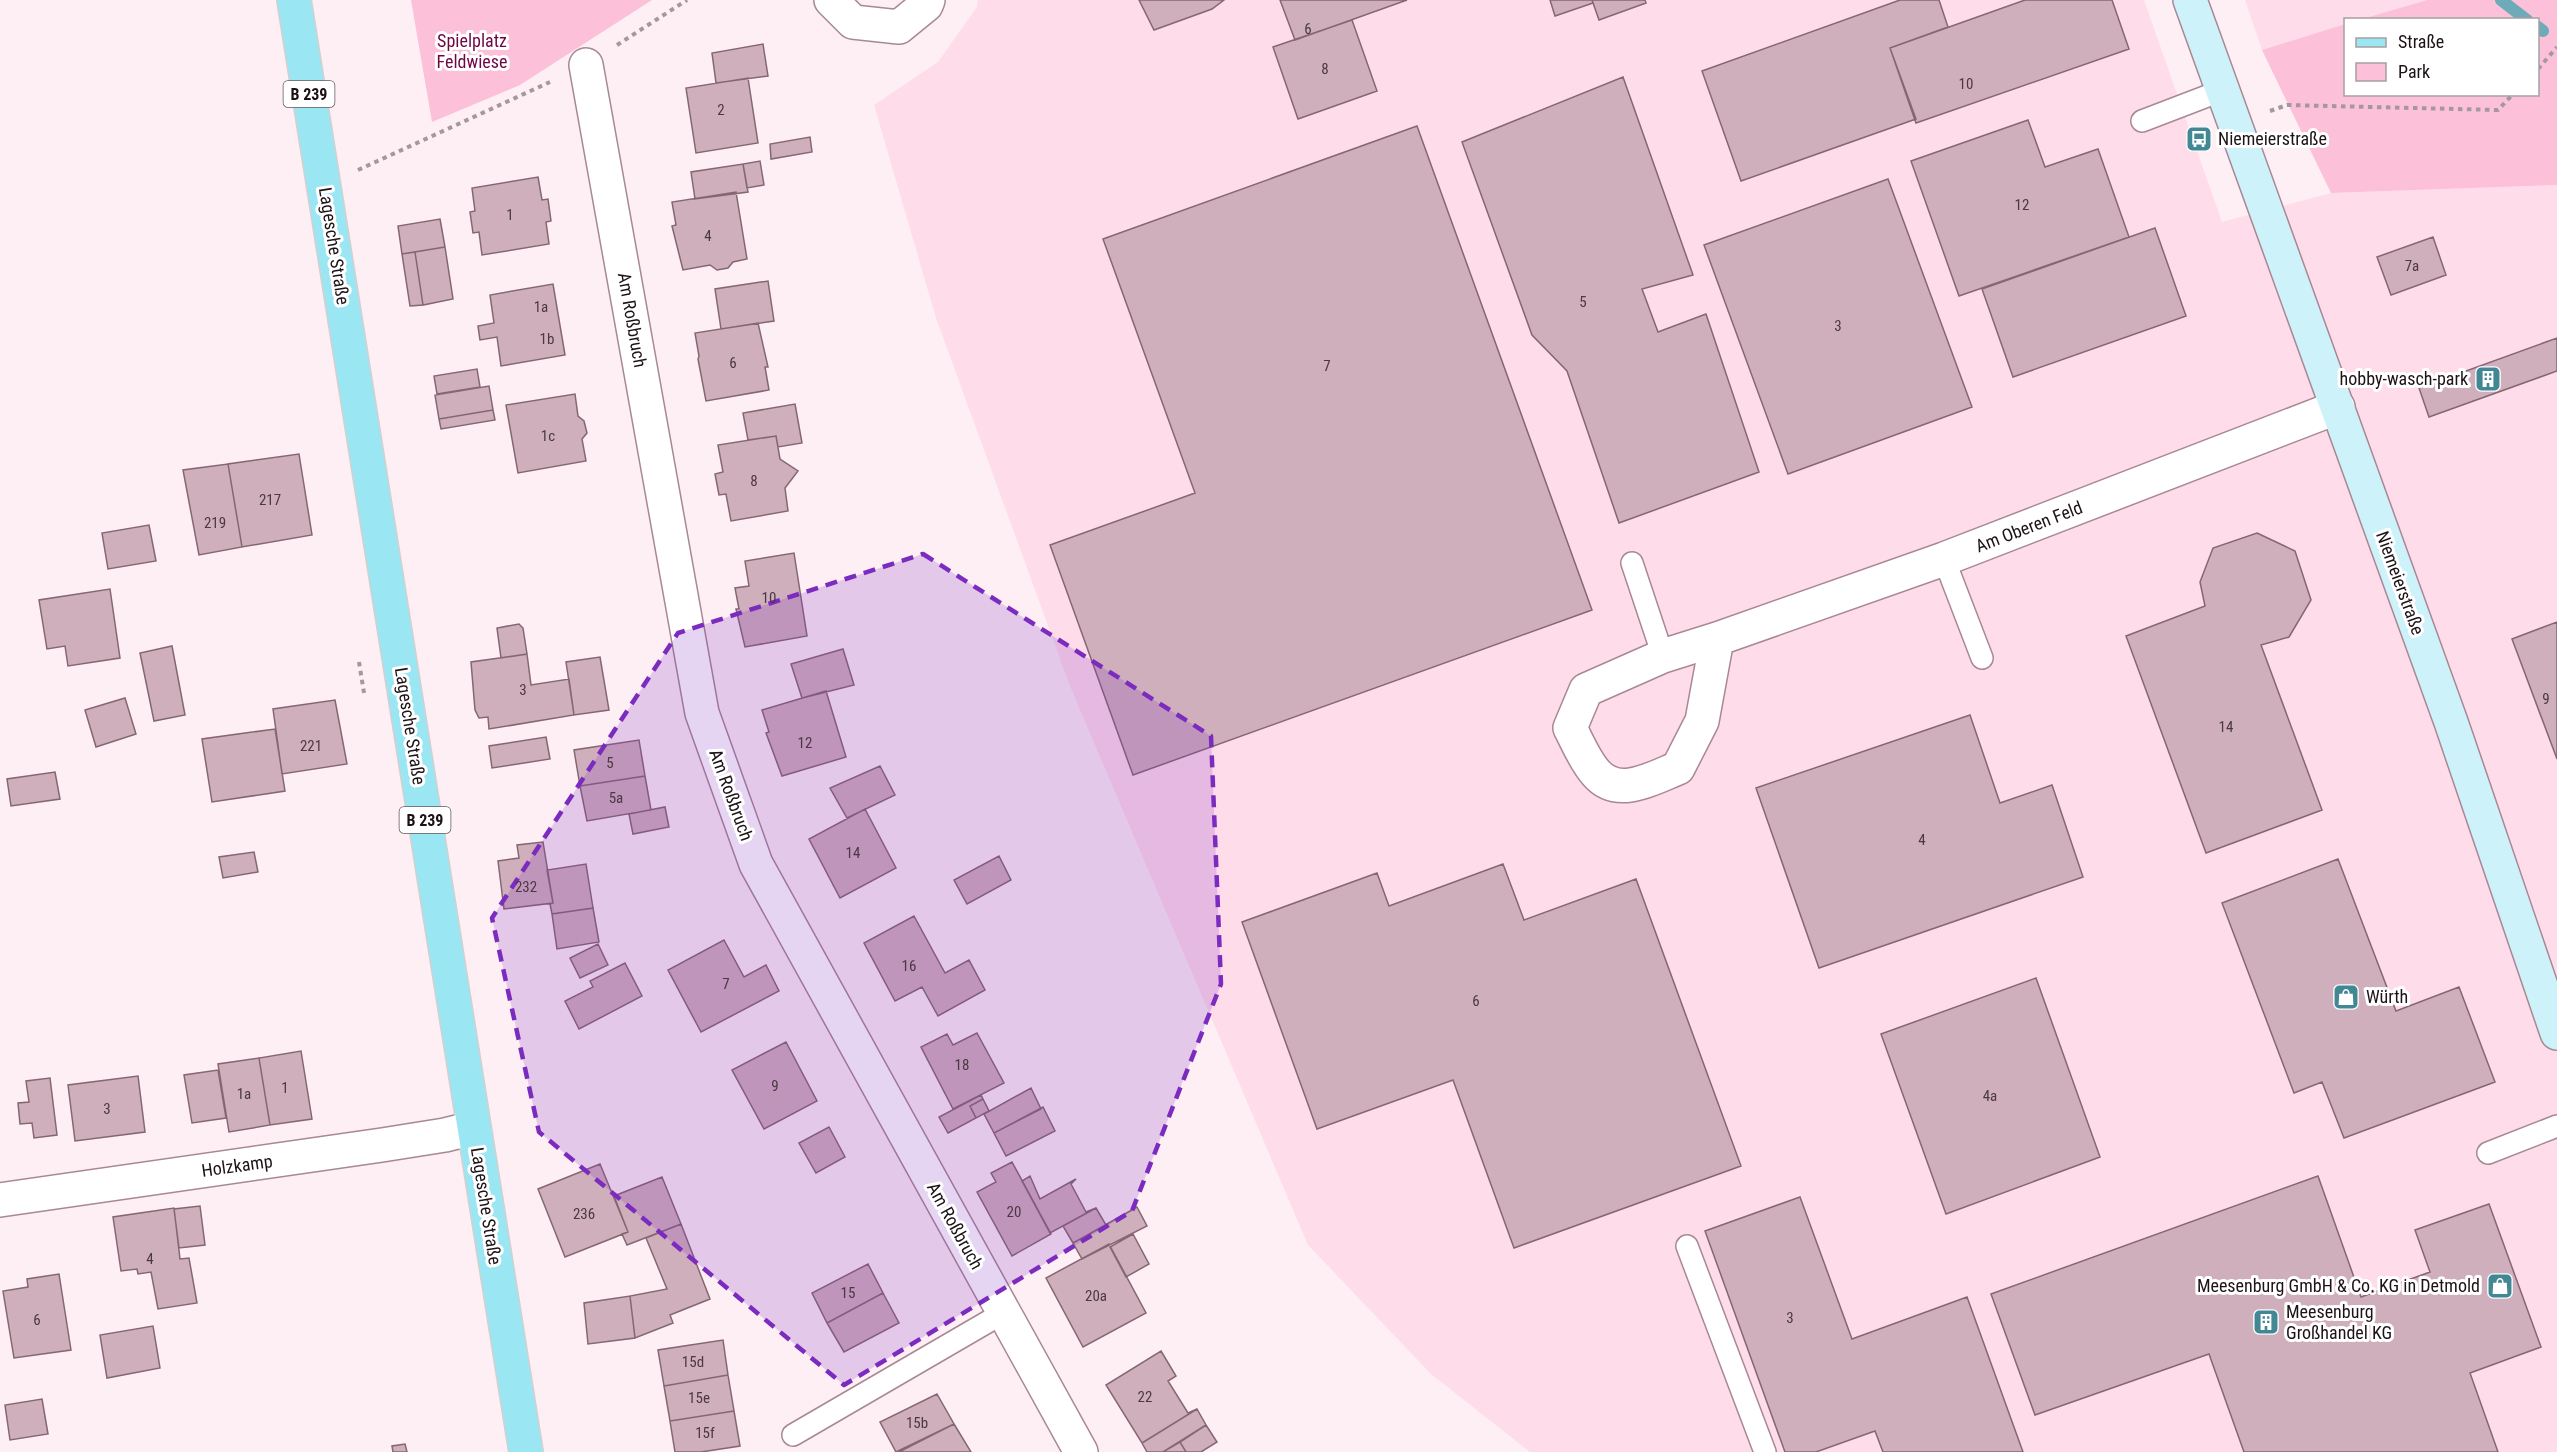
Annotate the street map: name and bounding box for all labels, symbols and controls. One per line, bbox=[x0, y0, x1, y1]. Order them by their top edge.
legend bbox=[2344, 18, 2539, 96]
house number: 6 bbox=[1304, 20, 1312, 38]
park label: Spielplatz Feldwiese bbox=[437, 30, 507, 72]
text: Straße bbox=[2398, 31, 2444, 52]
house number: 8 bbox=[1321, 60, 1329, 78]
text: Park bbox=[2398, 61, 2430, 82]
house number: 10 bbox=[1959, 75, 1973, 93]
road number: B 239 bbox=[284, 81, 334, 107]
house number: 2 bbox=[717, 101, 725, 119]
bus stop icon: Niemeierstraße bbox=[2184, 124, 2214, 154]
place label: Niemeierstraße bbox=[2218, 128, 2327, 149]
street label: Lagesche Straße bbox=[315, 186, 354, 306]
house number: 12 bbox=[2015, 196, 2029, 214]
house number: 1 bbox=[506, 206, 514, 224]
house number: 4 bbox=[704, 227, 712, 245]
house number: 7a bbox=[2405, 257, 2419, 275]
street label: Am Roßbruch bbox=[614, 271, 651, 369]
house number: 5 bbox=[1579, 293, 1587, 311]
house number: 1a bbox=[534, 298, 548, 316]
house number: 3 bbox=[1834, 317, 1842, 335]
house number: 1b bbox=[540, 330, 554, 348]
house number: 6 bbox=[729, 354, 737, 372]
house number: 7 bbox=[1323, 357, 1331, 375]
building icon: hobby-wasch-park bbox=[2473, 364, 2503, 394]
place label: hobby-wasch-park bbox=[2340, 368, 2468, 389]
house number: 1c bbox=[541, 427, 555, 445]
house number: 8 bbox=[750, 472, 758, 490]
house number: 217 bbox=[259, 491, 281, 509]
street label: Am Oberen Feld bbox=[1972, 497, 2085, 557]
house number: 219 bbox=[204, 514, 226, 532]
street label: Niemeierstraße bbox=[2372, 528, 2429, 638]
house number: 10 bbox=[762, 589, 776, 607]
street label: Lagesche Straße bbox=[391, 666, 430, 786]
house number: 3 bbox=[519, 681, 527, 699]
house number: 9 bbox=[2542, 690, 2550, 708]
house number: 14 bbox=[2219, 718, 2233, 736]
house number: 12 bbox=[798, 734, 812, 752]
house number: 221 bbox=[300, 737, 322, 755]
street label: Am Roßbruch bbox=[705, 746, 758, 844]
house number: 5 bbox=[606, 754, 614, 772]
house number: 5a bbox=[609, 789, 623, 807]
road number: B 239 bbox=[400, 807, 450, 833]
house number: 4 bbox=[1918, 831, 1926, 849]
house number: 14 bbox=[846, 844, 860, 862]
house number: 232 bbox=[515, 878, 537, 896]
house number: 16 bbox=[902, 957, 916, 975]
house number: 7 bbox=[722, 975, 730, 993]
shop icon: Würth bbox=[2331, 982, 2361, 1012]
place label: Würth bbox=[2366, 986, 2408, 1007]
house number: 6 bbox=[1472, 992, 1480, 1010]
house number: 18 bbox=[955, 1056, 969, 1074]
house number: 9 bbox=[771, 1077, 779, 1095]
house number: 1 bbox=[281, 1079, 289, 1097]
house number: 1a bbox=[237, 1085, 251, 1103]
house number: 4a bbox=[1983, 1087, 1997, 1105]
house number: 3 bbox=[103, 1100, 111, 1118]
street label: Lagesche Straße bbox=[467, 1146, 506, 1266]
street label: Holzkamp bbox=[200, 1150, 274, 1181]
street label: Am Roßbruch bbox=[923, 1179, 988, 1273]
house number: 20 bbox=[1007, 1203, 1021, 1221]
house number: 236 bbox=[573, 1205, 595, 1223]
house number: 4 bbox=[146, 1250, 154, 1268]
shop icon: Meesenburg GmbH & Co. KG in Detmold bbox=[2485, 1271, 2515, 1301]
place label: Meesenburg GmbH & Co. KG in Detmold bbox=[2197, 1275, 2480, 1296]
house number: 15 bbox=[841, 1284, 855, 1302]
house number: 20a bbox=[1085, 1287, 1107, 1305]
place label: Meesenburg Großhandel KG bbox=[2286, 1301, 2392, 1343]
building icon: Meesenburg Großhandel KG bbox=[2251, 1307, 2281, 1337]
house number: 3 bbox=[1786, 1309, 1794, 1327]
house number: 6 bbox=[33, 1311, 41, 1329]
house number: 15d bbox=[682, 1353, 704, 1371]
house number: 22 bbox=[1138, 1388, 1152, 1406]
house number: 15e bbox=[688, 1389, 710, 1407]
house number: 15b bbox=[906, 1414, 928, 1432]
house number: 15f bbox=[695, 1424, 715, 1442]

